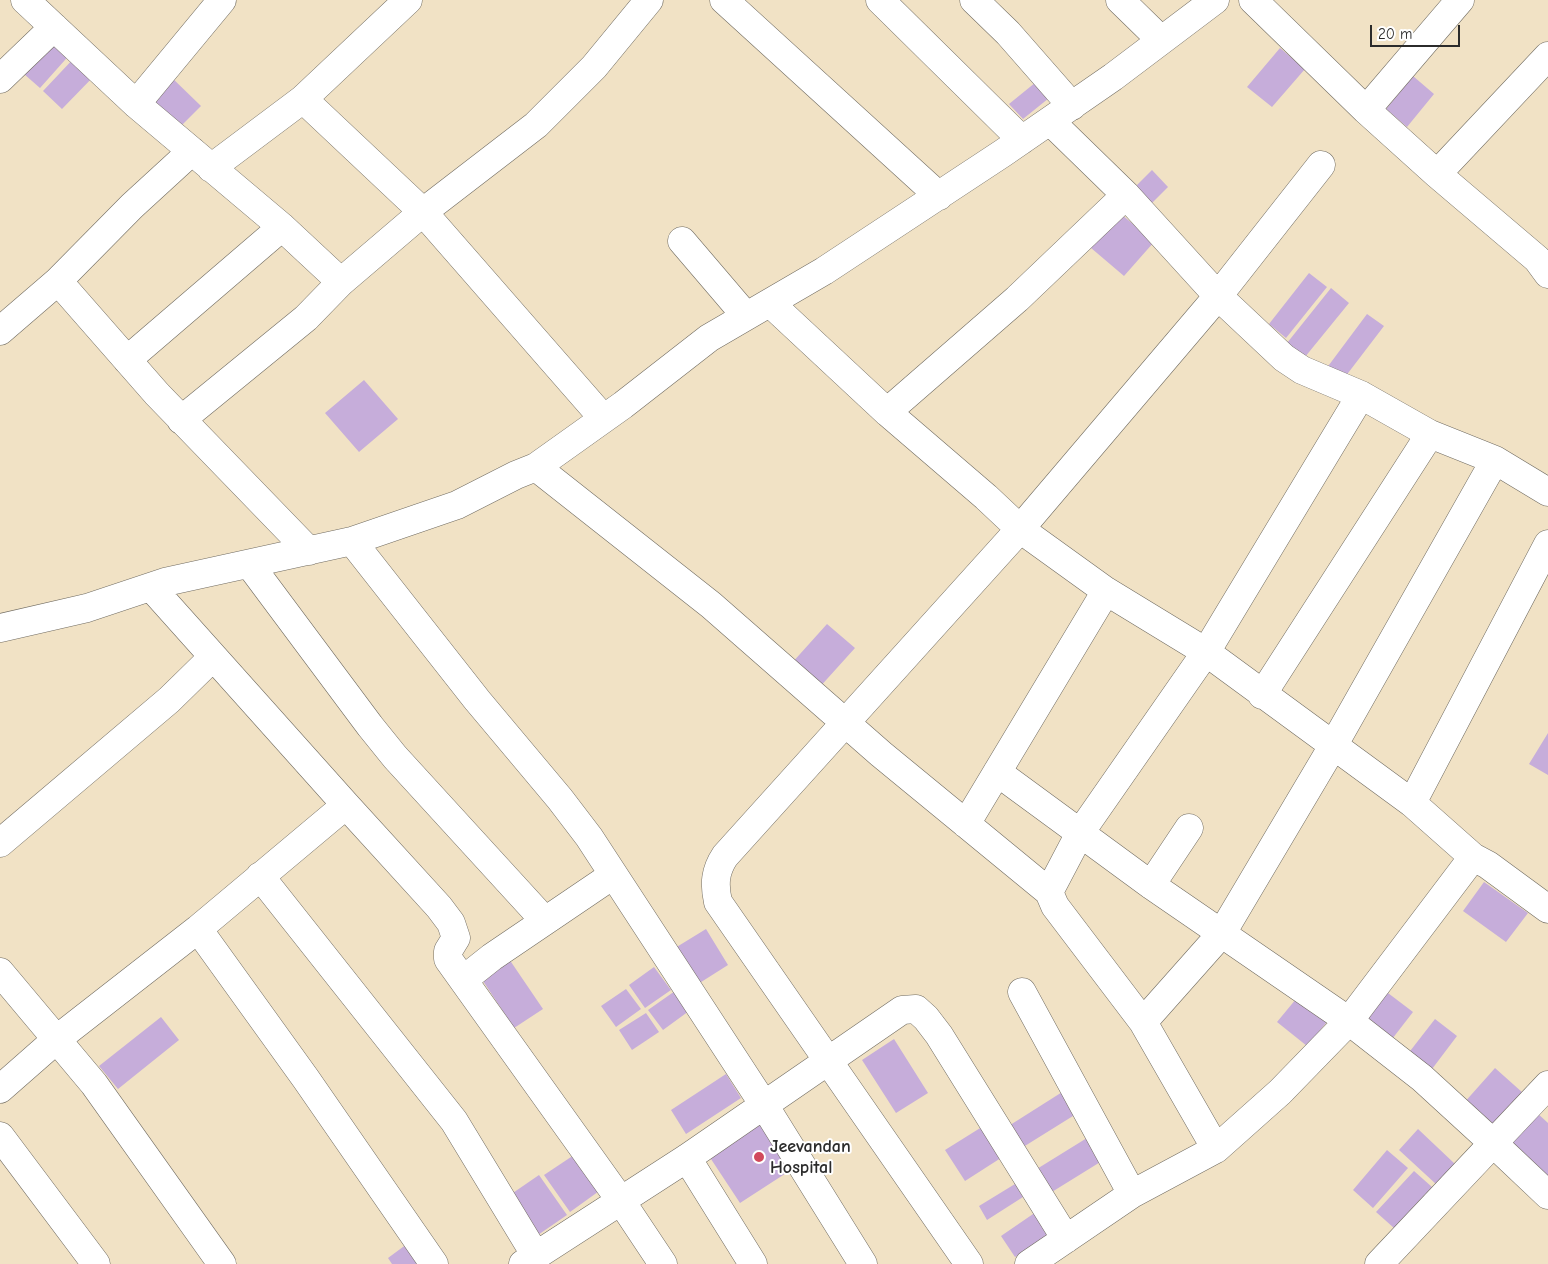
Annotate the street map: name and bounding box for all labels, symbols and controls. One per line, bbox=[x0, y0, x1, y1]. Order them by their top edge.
scale bar bbox=[1373, 15, 1463, 47]
text: 20 m bbox=[1378, 25, 1412, 43]
place label: Jeevandan Hospital bbox=[770, 1136, 851, 1178]
marker: Jeevandan Hospital bbox=[752, 1150, 766, 1164]

